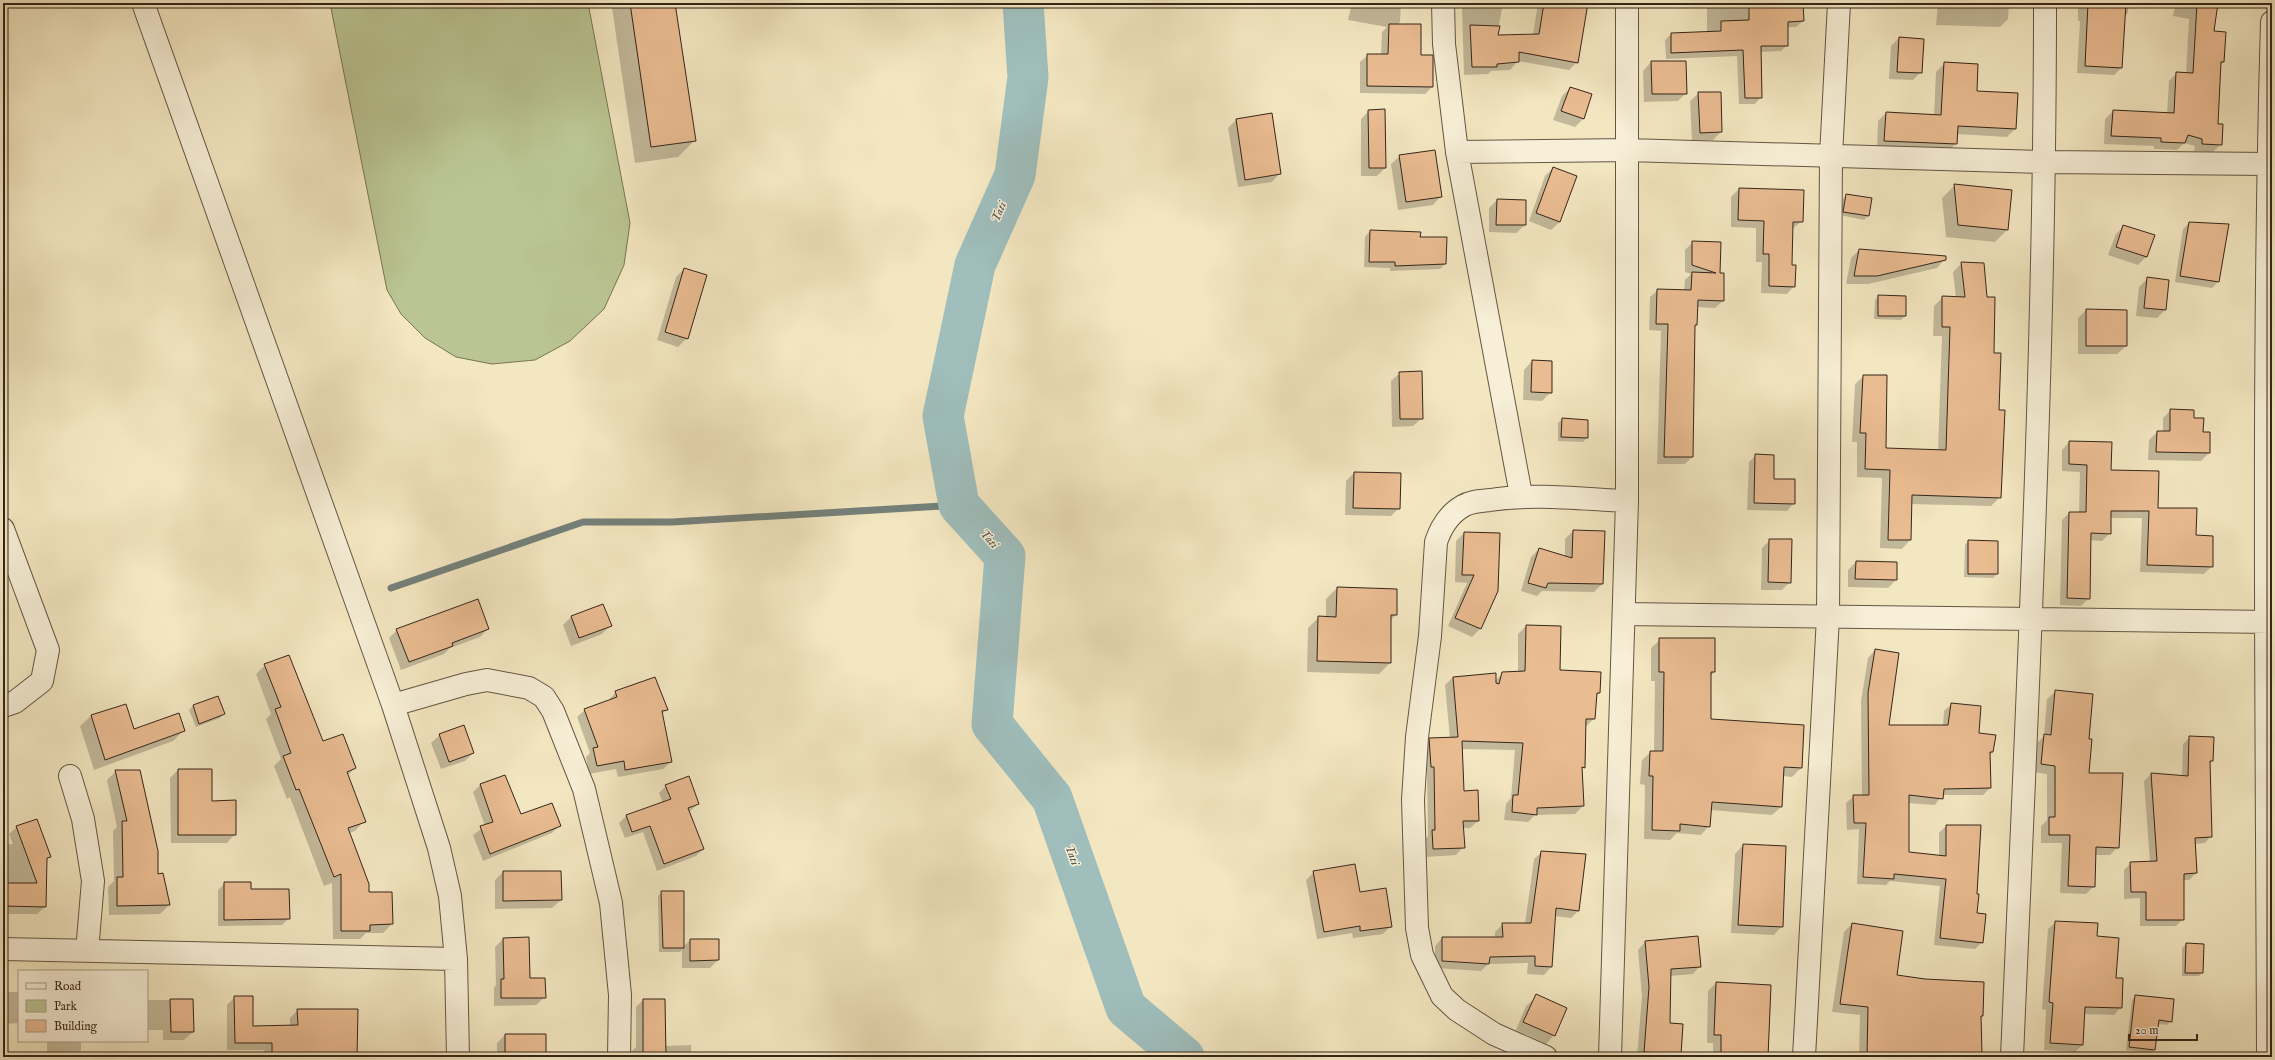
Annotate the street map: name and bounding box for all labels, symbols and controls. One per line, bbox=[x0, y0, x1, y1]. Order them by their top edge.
water label: Tati bbox=[988, 198, 1011, 225]
water label: Tati bbox=[976, 526, 1003, 553]
water label: Tati bbox=[1062, 843, 1083, 869]
legend bbox=[18, 970, 148, 1042]
text: Road bbox=[54, 979, 82, 994]
text: Park bbox=[54, 999, 77, 1014]
scale bar bbox=[2129, 1016, 2197, 1042]
text: Building bbox=[54, 1019, 98, 1034]
text: 20 m bbox=[2135, 1023, 2158, 1038]

